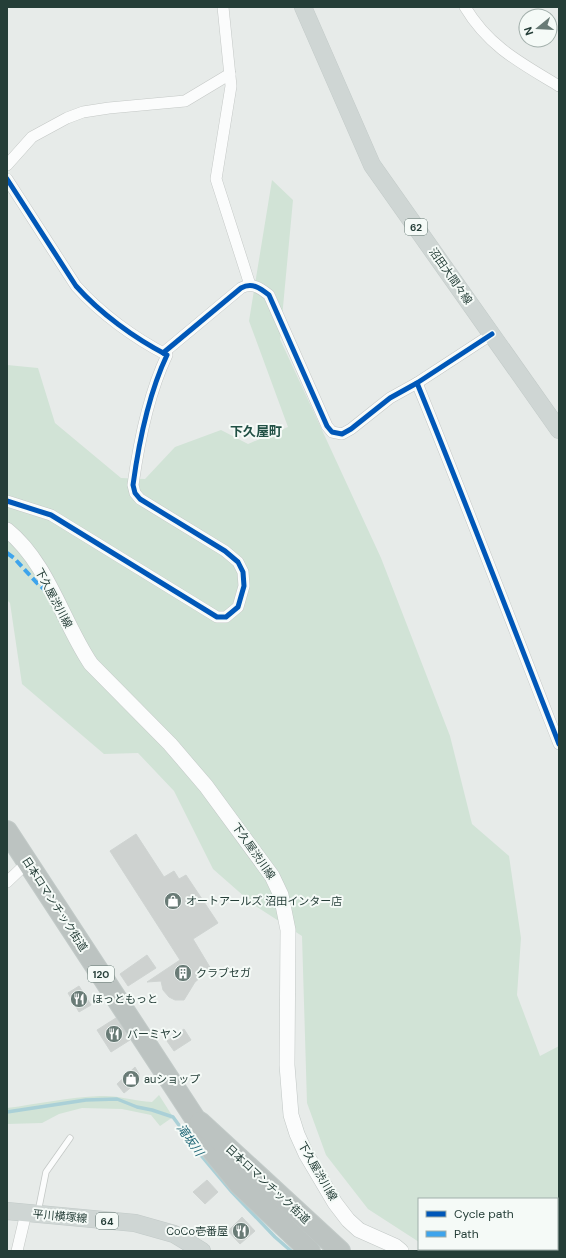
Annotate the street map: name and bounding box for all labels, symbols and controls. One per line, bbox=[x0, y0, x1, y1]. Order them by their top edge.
north arrow bbox=[518, 8, 558, 48]
text: N bbox=[521, 25, 536, 37]
road number: 62 bbox=[405, 219, 427, 235]
street label: 沼田大間々線 bbox=[426, 245, 476, 307]
district label: 下久屋町 bbox=[230, 423, 282, 440]
street label: 下久屋渋川線 bbox=[32, 566, 76, 630]
street label: 下久屋渋川線 bbox=[229, 820, 279, 882]
street label: 日本ロマンチック街道 bbox=[19, 854, 91, 954]
shop icon: オートアールズ 沼田インター店 bbox=[163, 891, 183, 911]
place label: オートアールズ 沼田インター店 bbox=[186, 894, 342, 908]
building icon: クラブセガ bbox=[173, 963, 193, 983]
road number: 120 bbox=[88, 966, 114, 982]
place label: クラブセガ bbox=[196, 966, 251, 980]
restaurant icon: ほっともっと bbox=[69, 989, 89, 1009]
place label: ほっともっと bbox=[92, 992, 158, 1006]
restaurant icon: バーミヤン bbox=[104, 1024, 124, 1044]
place label: バーミヤン bbox=[127, 1027, 182, 1041]
shop icon: auショップ bbox=[121, 1069, 141, 1089]
place label: auショップ bbox=[144, 1072, 200, 1086]
water label: 滝坂川 bbox=[173, 1121, 208, 1161]
street label: 下久屋渋川線 bbox=[295, 1139, 341, 1203]
street label: 日本ロマンチック街道 bbox=[223, 1141, 313, 1227]
legend bbox=[418, 1198, 558, 1250]
text: Cycle path bbox=[454, 1206, 514, 1222]
street label: 平川横塚線 bbox=[32, 1207, 88, 1225]
road number: 64 bbox=[96, 1213, 118, 1229]
restaurant icon: CoCo壱番屋 bbox=[231, 1221, 251, 1241]
place label: CoCo壱番屋 bbox=[166, 1224, 228, 1238]
text: Path bbox=[454, 1226, 479, 1242]

